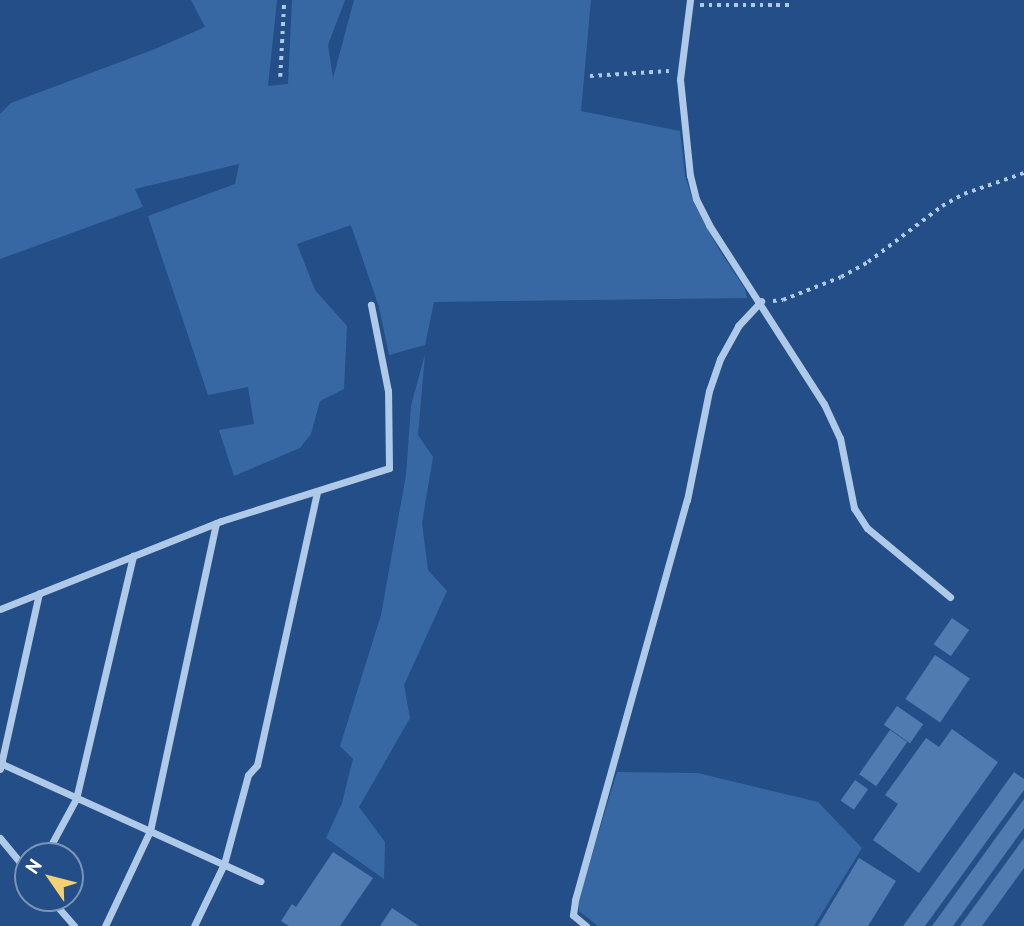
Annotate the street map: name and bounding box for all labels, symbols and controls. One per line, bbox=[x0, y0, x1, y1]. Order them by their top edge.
north arrow bbox=[14, 842, 84, 912]
text: N bbox=[20, 854, 47, 878]

